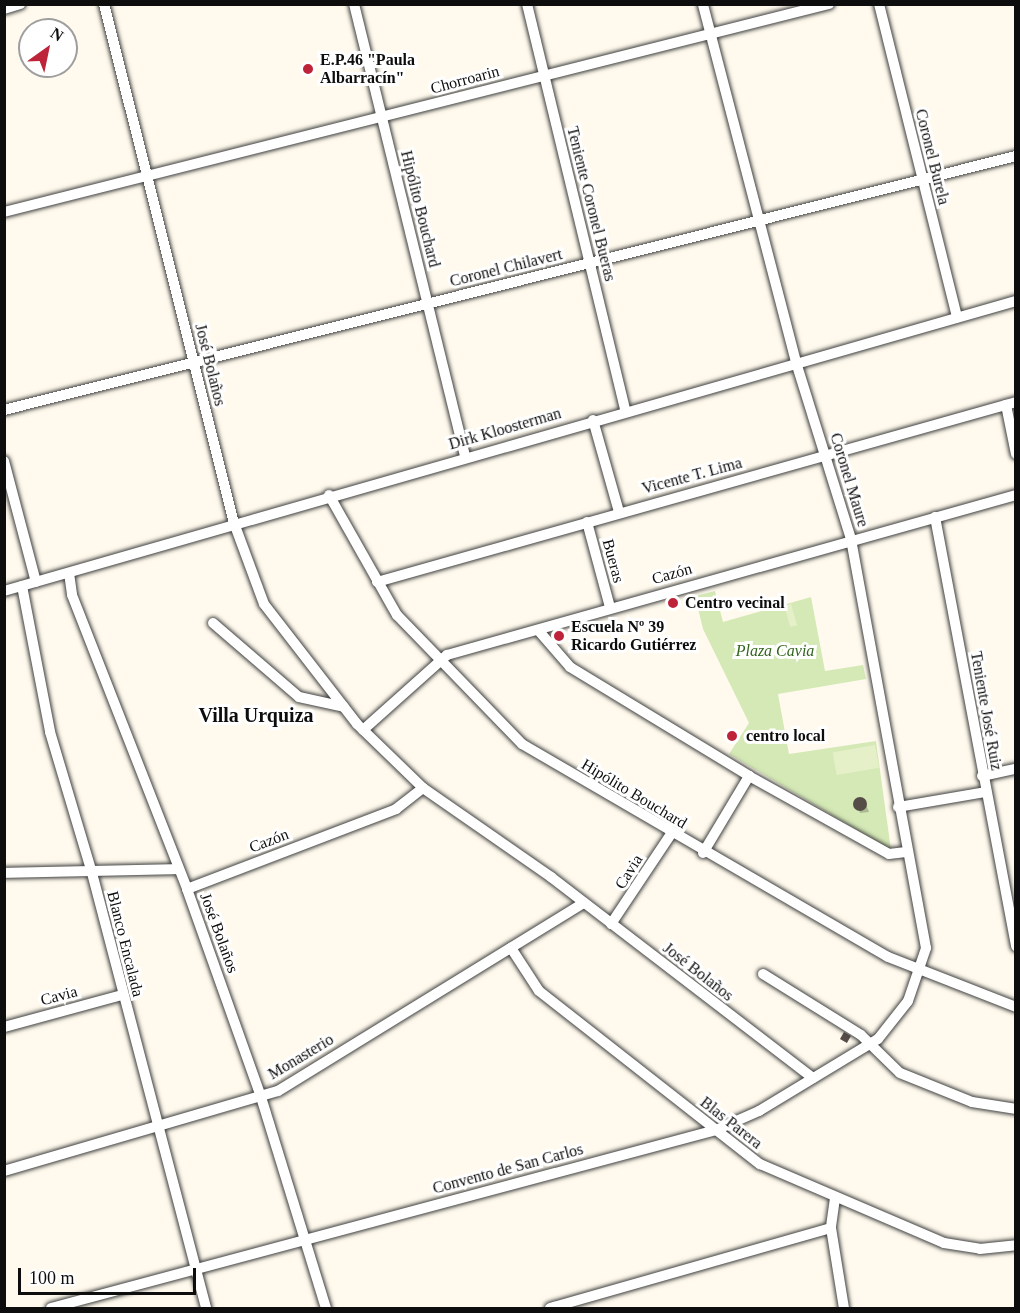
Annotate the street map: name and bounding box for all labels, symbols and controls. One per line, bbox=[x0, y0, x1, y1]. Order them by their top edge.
north arrow bbox=[18, 18, 78, 78]
text: N bbox=[48, 24, 66, 44]
place label: E.P.46 "Paula Albarracín" bbox=[320, 50, 415, 88]
marker: E.P.46 "Paula Albarracín" bbox=[301, 62, 315, 76]
street label: Chorroarin bbox=[429, 62, 501, 98]
street label: Coronel Burela bbox=[911, 107, 953, 207]
street label: Teniente Coronel Bueras bbox=[562, 125, 620, 283]
street label: Hipólito Bouchard bbox=[396, 149, 444, 269]
street label: Coronel Chilavert bbox=[448, 245, 564, 291]
street label: José Bolaños bbox=[191, 322, 229, 408]
street label: Dirk Kloosterman bbox=[447, 404, 563, 454]
street label: Coronel Maure bbox=[826, 431, 872, 529]
street label: Vicente T. Lima bbox=[640, 453, 744, 499]
street label: Bueras bbox=[598, 537, 628, 585]
street label: Cazón bbox=[650, 559, 694, 589]
place label: Centro vecinal bbox=[685, 593, 785, 613]
marker: Centro vecinal bbox=[666, 596, 680, 610]
place label: Escuela Nº 39 Ricardo Gutiérrez bbox=[571, 617, 696, 655]
marker: Escuela Nº 39 Ricardo Gutiérrez bbox=[552, 629, 566, 643]
park label: Plaza Cavia bbox=[736, 641, 814, 661]
street label: Teniente José Ruiz bbox=[966, 650, 1006, 772]
district label: Villa Urquiza bbox=[198, 703, 314, 727]
place label: centro local bbox=[746, 726, 825, 746]
marker: centro local bbox=[723, 727, 741, 745]
street label: Hipólito Bouchard bbox=[578, 755, 690, 833]
street label: Cazón bbox=[246, 825, 292, 857]
street label: Cavia bbox=[611, 851, 647, 893]
street label: Blanco Encalada bbox=[103, 889, 147, 999]
street label: José Bolaños bbox=[196, 890, 242, 976]
street label: José Bolaños bbox=[659, 939, 737, 1005]
street label: Cavia bbox=[38, 982, 80, 1010]
street label: Monasterio bbox=[265, 1030, 337, 1084]
street label: Blas Parera bbox=[696, 1093, 766, 1153]
street label: Convento de San Carlos bbox=[431, 1140, 585, 1198]
scale bar bbox=[21, 1256, 200, 1294]
text: 100 m bbox=[29, 1268, 75, 1288]

